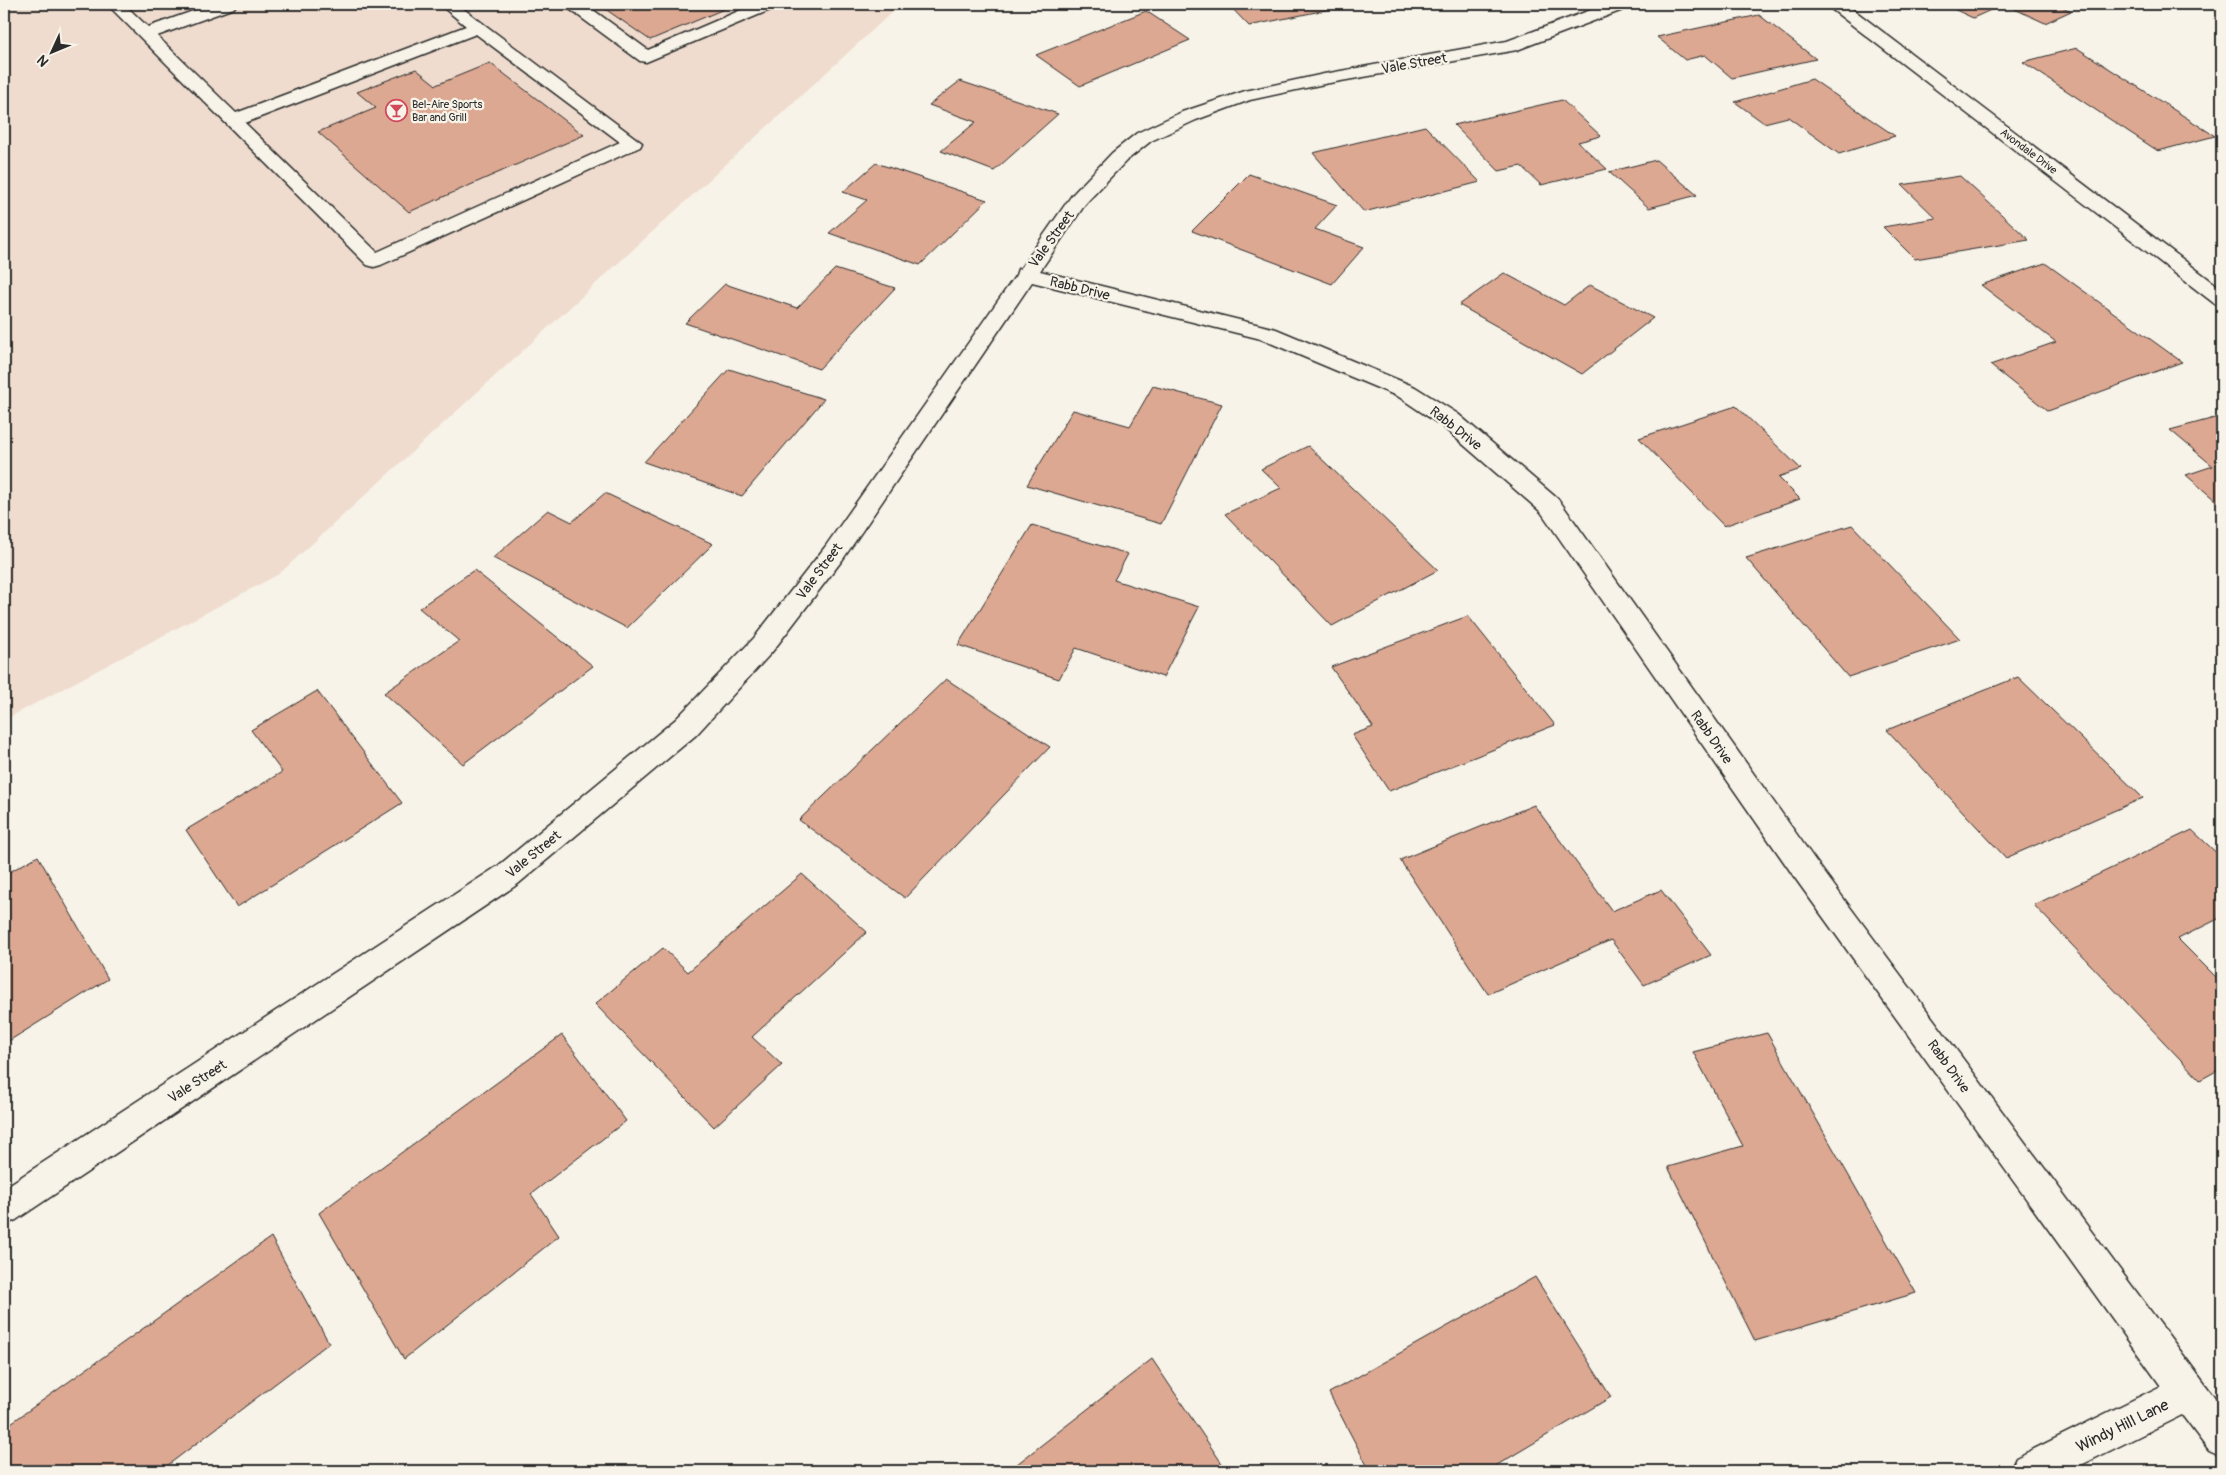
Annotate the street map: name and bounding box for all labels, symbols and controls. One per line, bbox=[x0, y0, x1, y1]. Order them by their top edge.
north arrow bbox=[28, 28, 78, 78]
street label: Vale Street bbox=[1380, 49, 1448, 78]
text: N bbox=[34, 51, 52, 70]
bar icon: Bel-Aire Sports Bar and Grill bbox=[384, 98, 408, 122]
place label: Bel-Aire Sports Bar and Grill bbox=[412, 98, 482, 124]
street label: Avondale Drive bbox=[1998, 126, 2060, 177]
street label: Vale Street bbox=[1025, 207, 1078, 271]
street label: Rabb Drive bbox=[1048, 273, 1112, 304]
street label: Rabb Drive bbox=[1426, 403, 1485, 454]
street label: Vale Street bbox=[793, 539, 846, 603]
street label: Rabb Drive bbox=[1687, 707, 1736, 767]
street label: Vale Street bbox=[502, 827, 565, 882]
street label: Rabb Drive bbox=[1924, 1037, 1974, 1096]
street label: Vale Street bbox=[165, 1056, 230, 1107]
street label: Windy Hill Lane bbox=[2073, 1395, 2172, 1457]

